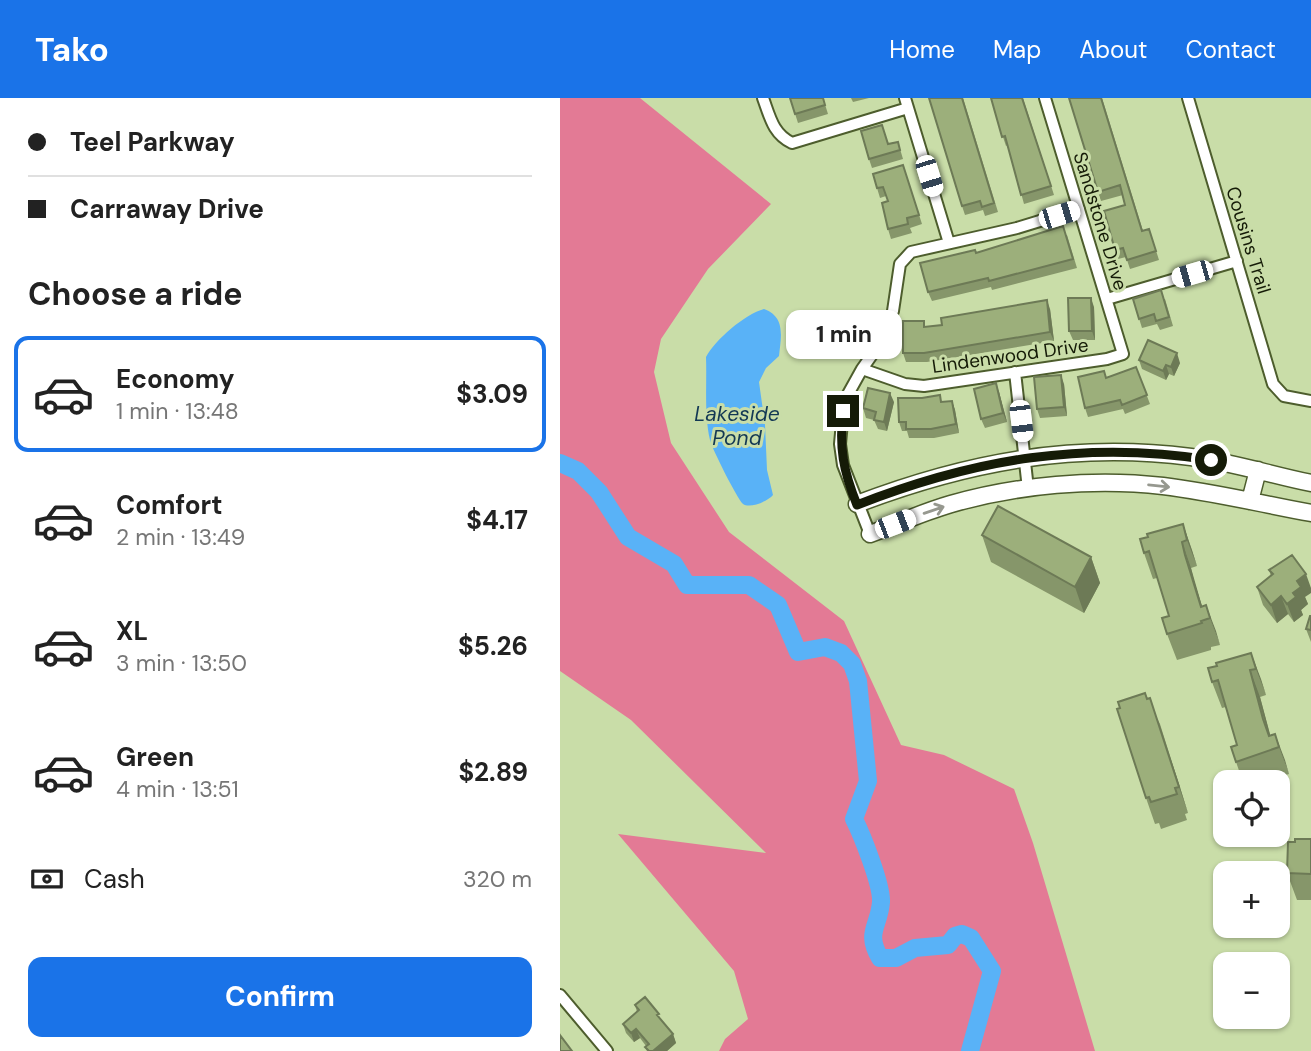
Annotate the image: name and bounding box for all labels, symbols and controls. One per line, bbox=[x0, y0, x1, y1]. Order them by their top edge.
text: Tako bbox=[35, 28, 109, 71]
text: Home bbox=[889, 34, 955, 65]
text: Map bbox=[993, 34, 1041, 65]
text: About bbox=[1079, 34, 1148, 65]
text: Contact bbox=[1186, 34, 1276, 65]
text: Teel Parkway bbox=[70, 125, 235, 159]
street label: Sandstone Drive bbox=[1068, 149, 1133, 293]
car bbox=[913, 153, 946, 199]
street label: Cousins Trail bbox=[1220, 183, 1277, 297]
text: Carraway Drive bbox=[70, 192, 264, 226]
car bbox=[1036, 199, 1083, 231]
car bbox=[1169, 258, 1216, 290]
text: Choose a ride bbox=[28, 273, 243, 315]
callout: 1 min bbox=[785, 310, 901, 358]
text: 1 min bbox=[816, 319, 872, 349]
street label: Lindenwood Drive bbox=[930, 332, 1090, 379]
text: Economy bbox=[116, 362, 234, 396]
icon: car bbox=[32, 363, 95, 426]
text: $3.09 bbox=[456, 377, 528, 411]
route end bbox=[827, 395, 859, 427]
text: 1 min · 13:48 bbox=[116, 396, 239, 426]
car bbox=[1009, 399, 1034, 443]
water label: Lakeside Pond bbox=[694, 400, 780, 452]
route start bbox=[1195, 444, 1227, 476]
one-way arrow bbox=[1147, 480, 1170, 493]
text: Comfort bbox=[116, 488, 222, 522]
icon: car bbox=[32, 489, 95, 552]
text: $4.17 bbox=[466, 503, 528, 537]
one-way arrow bbox=[923, 503, 945, 515]
car bbox=[872, 507, 919, 541]
text: 2 min · 13:49 bbox=[116, 522, 245, 552]
text: XL bbox=[116, 614, 148, 648]
icon: car bbox=[32, 615, 95, 678]
text: $5.26 bbox=[458, 629, 528, 663]
text: 3 min · 13:50 bbox=[116, 648, 247, 678]
text: Green bbox=[116, 740, 194, 774]
icon: car bbox=[32, 741, 95, 804]
text: $2.89 bbox=[458, 755, 528, 789]
map controls bbox=[1213, 770, 1290, 1029]
button: locate bbox=[1213, 770, 1290, 847]
text: 4 min · 13:51 bbox=[116, 774, 239, 804]
icon: cash bbox=[28, 860, 66, 898]
button: + bbox=[1213, 861, 1290, 938]
text: Cash bbox=[84, 862, 145, 896]
text: 320 m bbox=[463, 864, 532, 894]
button: − bbox=[1213, 952, 1290, 1029]
button: Confirm bbox=[28, 957, 532, 1037]

